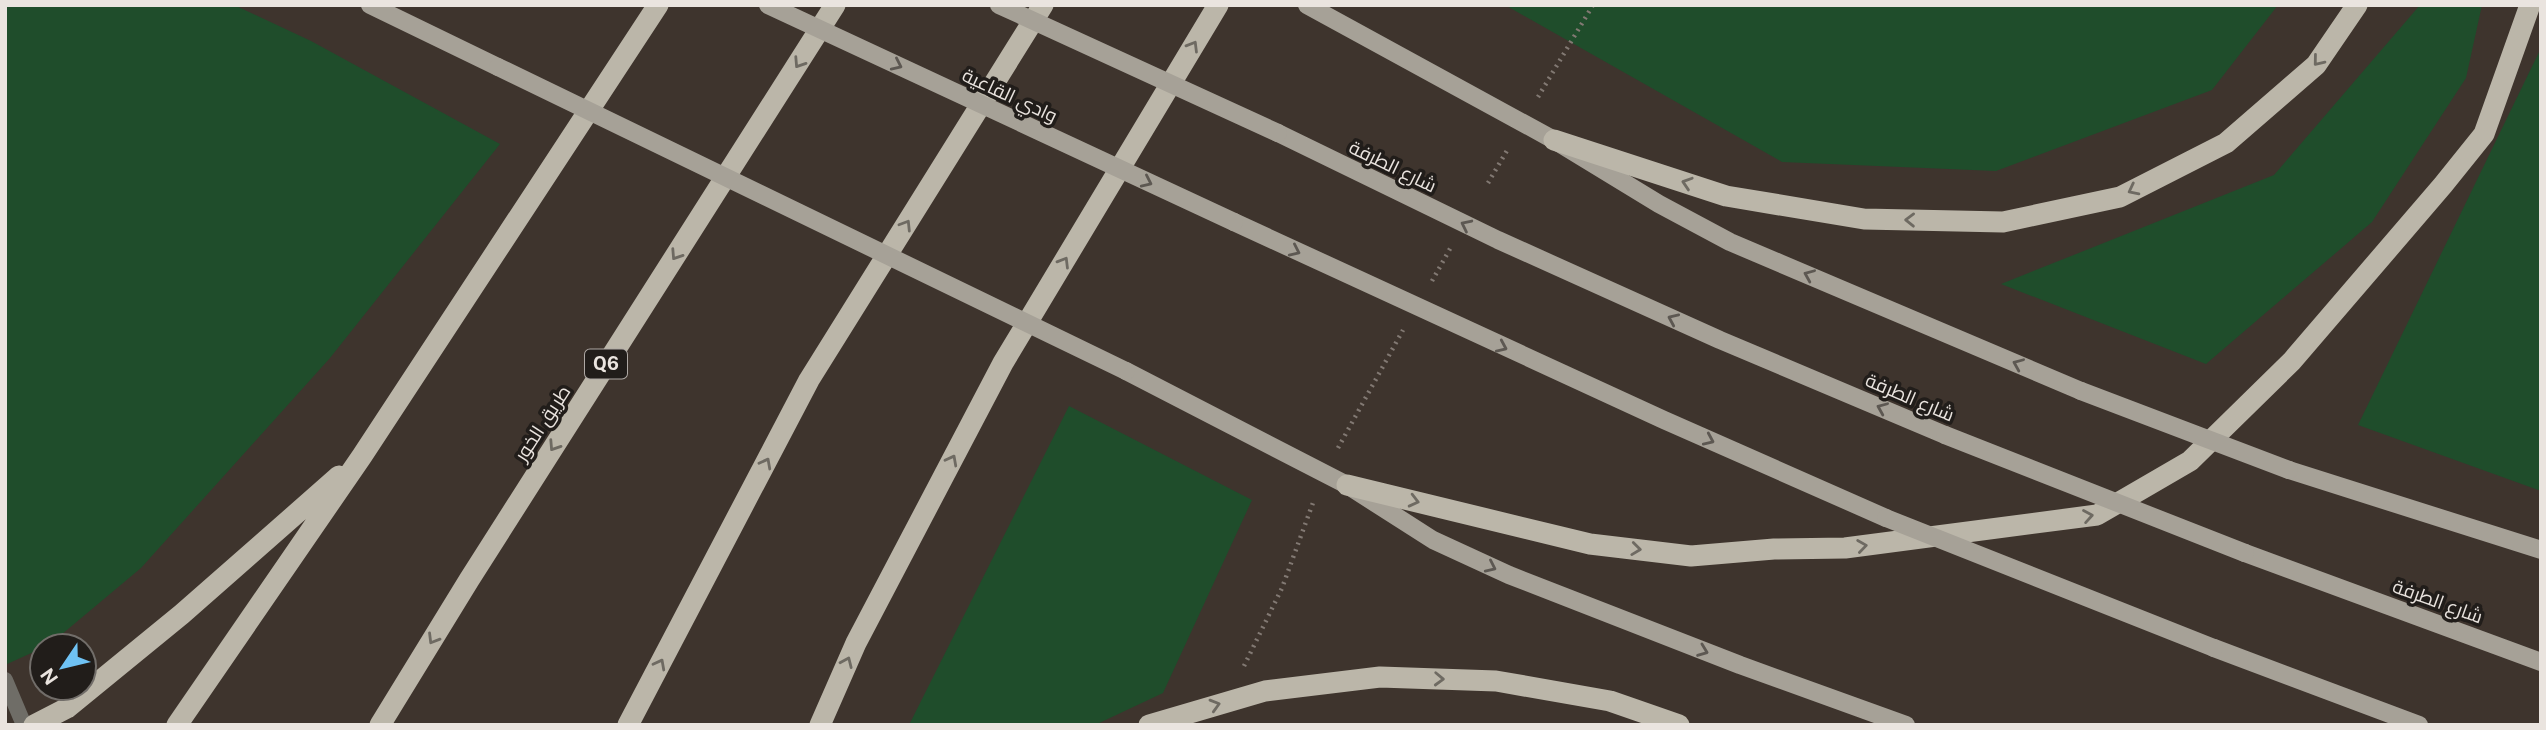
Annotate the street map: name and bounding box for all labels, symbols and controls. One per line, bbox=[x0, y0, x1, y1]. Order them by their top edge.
one-way arrow bbox=[1185, 41, 1198, 54]
one-way arrow bbox=[2314, 52, 2326, 65]
one-way arrow bbox=[794, 55, 807, 68]
one-way arrow bbox=[889, 57, 902, 71]
street label: وادي القاعية bbox=[957, 63, 1061, 130]
street label: شارع الطرفة bbox=[1345, 135, 1440, 199]
one-way arrow bbox=[1140, 174, 1152, 188]
one-way arrow bbox=[1681, 177, 1693, 191]
one-way arrow bbox=[2128, 182, 2140, 196]
one-way arrow bbox=[1904, 212, 1915, 228]
one-way arrow bbox=[1461, 219, 1473, 233]
one-way arrow bbox=[897, 220, 910, 233]
one-way arrow bbox=[1288, 243, 1301, 257]
one-way arrow bbox=[672, 247, 685, 260]
one-way arrow bbox=[1055, 257, 1068, 270]
one-way arrow bbox=[1804, 269, 1816, 283]
one-way arrow bbox=[1668, 313, 1680, 327]
one-way arrow bbox=[1495, 339, 1507, 353]
road number: Q6 bbox=[585, 350, 627, 378]
one-way arrow bbox=[2013, 358, 2025, 372]
street label: شارع الطرفة bbox=[1861, 368, 1958, 428]
street label: طريق الخور bbox=[509, 381, 576, 467]
one-way arrow bbox=[1877, 403, 1889, 417]
one-way arrow bbox=[1702, 432, 1715, 446]
one-way arrow bbox=[549, 439, 562, 452]
one-way arrow bbox=[944, 455, 957, 468]
one-way arrow bbox=[757, 458, 771, 470]
one-way arrow bbox=[1408, 493, 1420, 507]
one-way arrow bbox=[2082, 509, 2094, 524]
one-way arrow bbox=[1856, 539, 1868, 554]
one-way arrow bbox=[1630, 542, 1641, 557]
one-way arrow bbox=[1484, 559, 1497, 573]
street label: شارع الطرفة bbox=[2389, 575, 2486, 630]
one-way arrow bbox=[428, 631, 441, 644]
north arrow bbox=[28, 632, 98, 702]
one-way arrow bbox=[1696, 642, 1708, 656]
one-way arrow bbox=[839, 657, 853, 670]
one-way arrow bbox=[651, 659, 665, 671]
text: N bbox=[36, 664, 62, 689]
one-way arrow bbox=[1435, 671, 1445, 687]
one-way arrow bbox=[1209, 699, 1221, 714]

